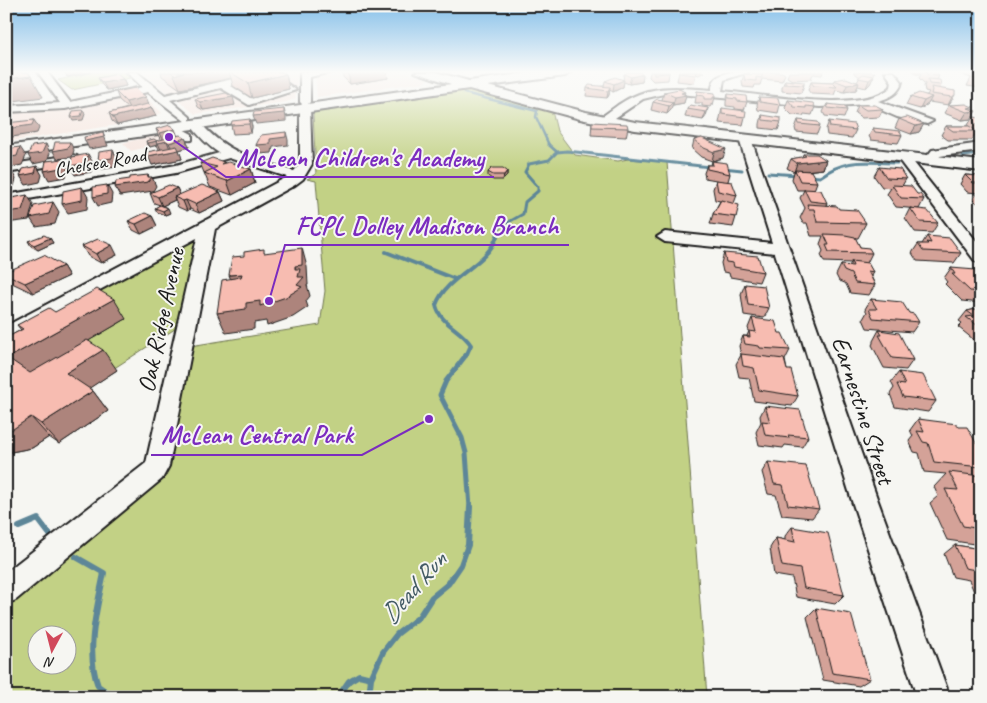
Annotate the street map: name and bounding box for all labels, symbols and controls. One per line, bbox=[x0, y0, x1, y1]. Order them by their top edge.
callout: McLean Children's Academy bbox=[226, 136, 494, 177]
street label: Chelsea Road bbox=[52, 140, 152, 183]
text: McLean Children's Academy bbox=[236, 141, 486, 174]
callout: FCPL Dolley Madison Branch bbox=[285, 204, 569, 245]
text: FCPL Dolley Madison Branch bbox=[296, 209, 560, 242]
street label: Oak Ridge Avenue bbox=[130, 243, 192, 395]
street label: Earnestine Street bbox=[824, 332, 903, 491]
callout: McLean Central Park bbox=[151, 414, 362, 455]
text: McLean Central Park bbox=[161, 418, 355, 451]
water label: Dead Run bbox=[373, 543, 455, 630]
north arrow bbox=[28, 626, 78, 676]
text: N bbox=[43, 653, 56, 671]

